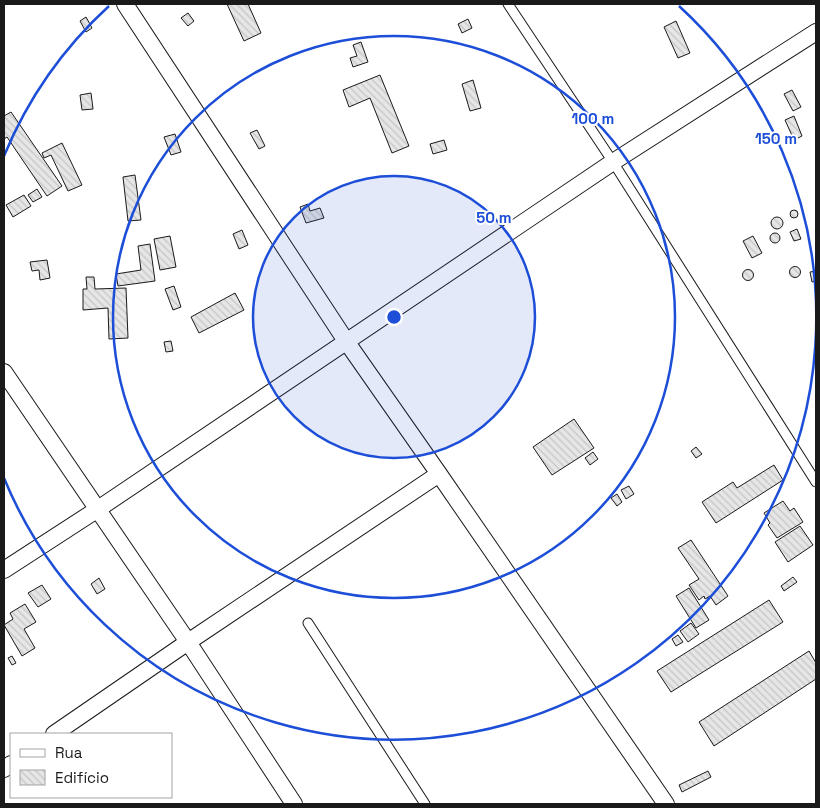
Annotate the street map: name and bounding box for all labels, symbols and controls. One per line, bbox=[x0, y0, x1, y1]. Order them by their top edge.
text: 100 m bbox=[572, 109, 614, 128]
text: 150 m bbox=[755, 129, 797, 148]
text: 50 m bbox=[476, 208, 512, 227]
centre of rings bbox=[385, 308, 403, 326]
legend bbox=[10, 733, 172, 798]
text: Rua bbox=[55, 743, 83, 762]
text: Edifício bbox=[55, 768, 109, 787]

